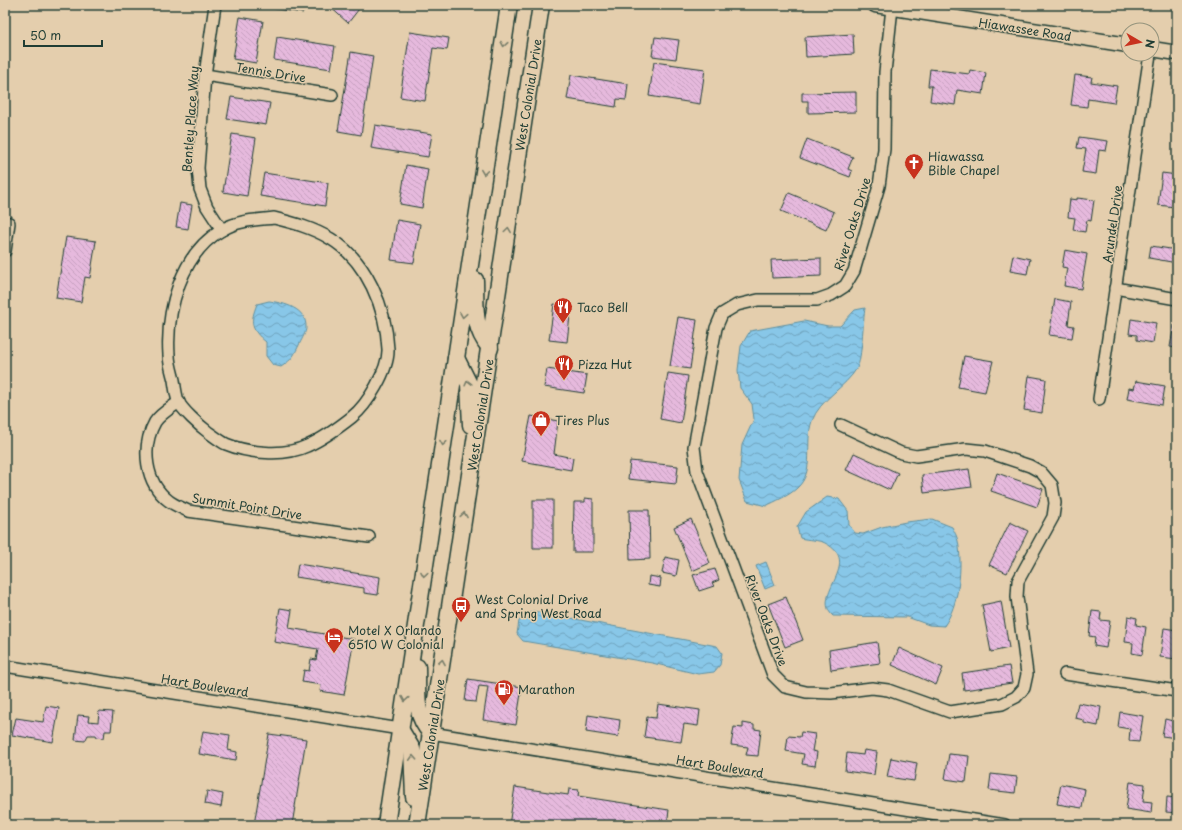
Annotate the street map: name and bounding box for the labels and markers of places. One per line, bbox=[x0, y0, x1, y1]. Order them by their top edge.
place label: Hiawassa Bible Chapel bbox=[928, 147, 999, 179]
church icon: Hiawassa Bible Chapel bbox=[903, 152, 925, 180]
restaurant icon: Taco Bell bbox=[552, 296, 574, 324]
place label: Taco Bell bbox=[577, 298, 628, 316]
restaurant icon: Pizza Hut bbox=[553, 353, 575, 381]
place label: Pizza Hut bbox=[578, 355, 632, 373]
shop icon: Tires Plus bbox=[530, 409, 552, 437]
place label: Tires Plus bbox=[555, 411, 610, 429]
place label: West Colonial Drive and Spring West Road bbox=[475, 590, 602, 622]
bus stop icon: West Colonial Drive and Spring West Road bbox=[450, 595, 472, 623]
place label: Motel X Orlando 6510 W Colonial bbox=[348, 621, 444, 653]
hotel icon: Motel X Orlando 6510 W Colonial bbox=[323, 626, 345, 654]
fuel station icon: Marathon bbox=[493, 678, 515, 706]
place label: Marathon bbox=[518, 680, 575, 698]

